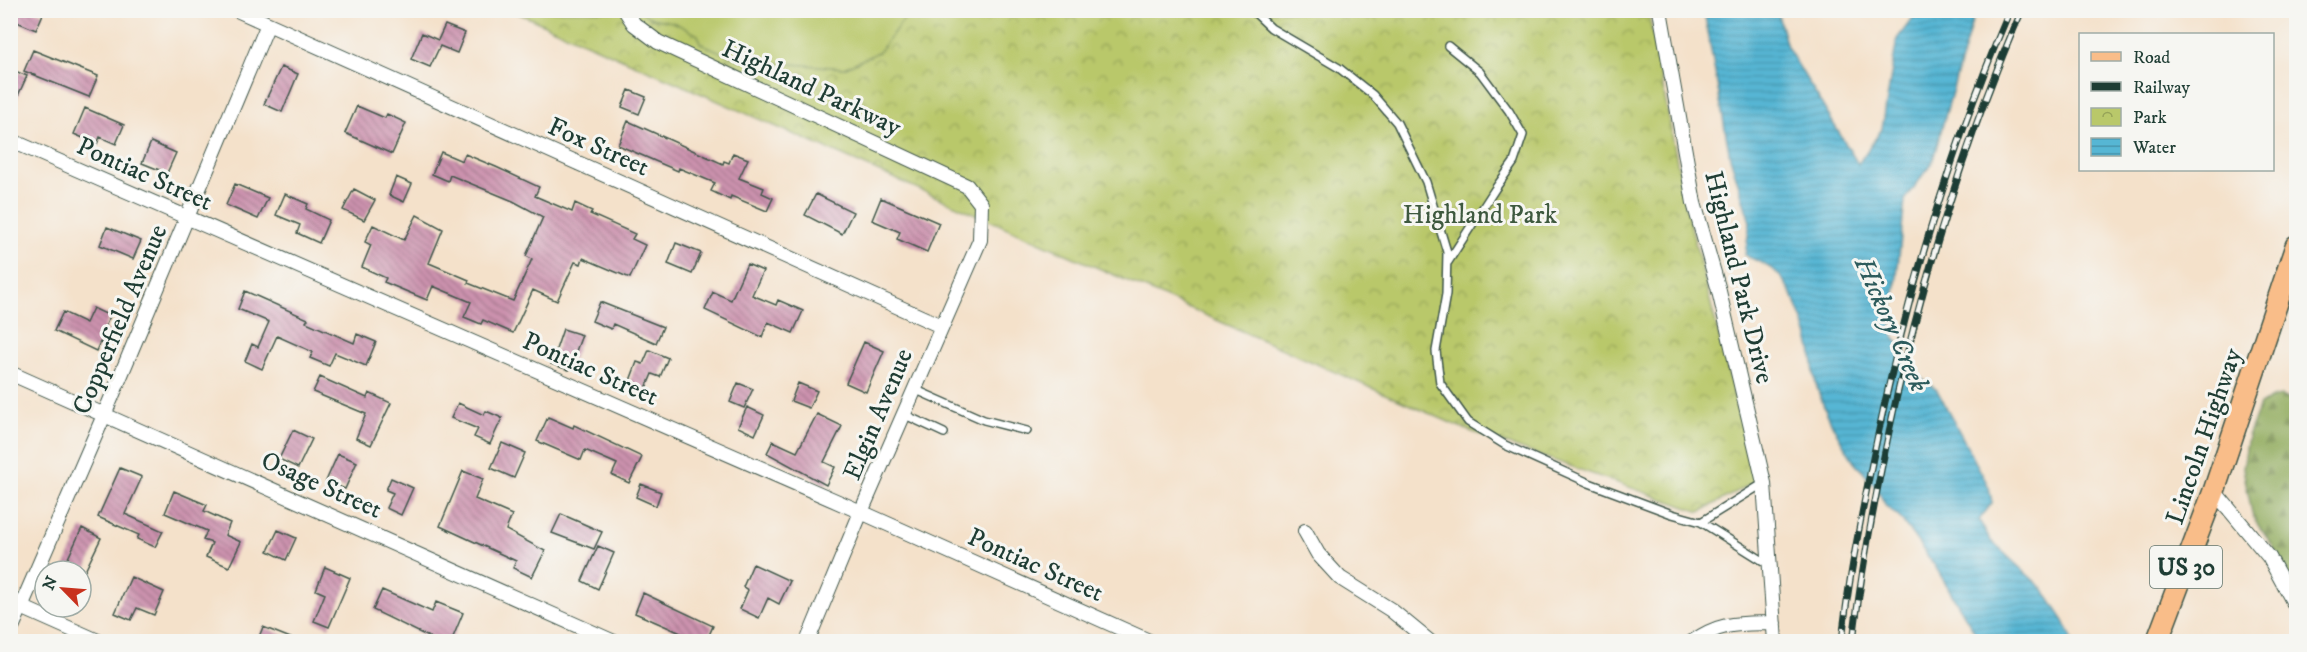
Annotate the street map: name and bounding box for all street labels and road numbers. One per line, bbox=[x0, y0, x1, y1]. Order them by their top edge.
street label: Highland Parkway bbox=[716, 32, 907, 145]
street label: Fox Street bbox=[543, 110, 654, 184]
street label: Pontiac Street bbox=[71, 130, 217, 219]
street label: Highland Park Drive bbox=[1696, 168, 1781, 387]
street label: Copperfield Avenue bbox=[65, 220, 175, 420]
street label: Pontiac Street bbox=[517, 325, 663, 414]
street label: Lincoln Highway bbox=[2159, 343, 2250, 529]
street label: Elgin Avenue bbox=[836, 344, 921, 485]
street label: Osage Street bbox=[256, 444, 387, 527]
street label: Pontiac Street bbox=[962, 521, 1108, 610]
road number: US 30 bbox=[2150, 546, 2222, 588]

